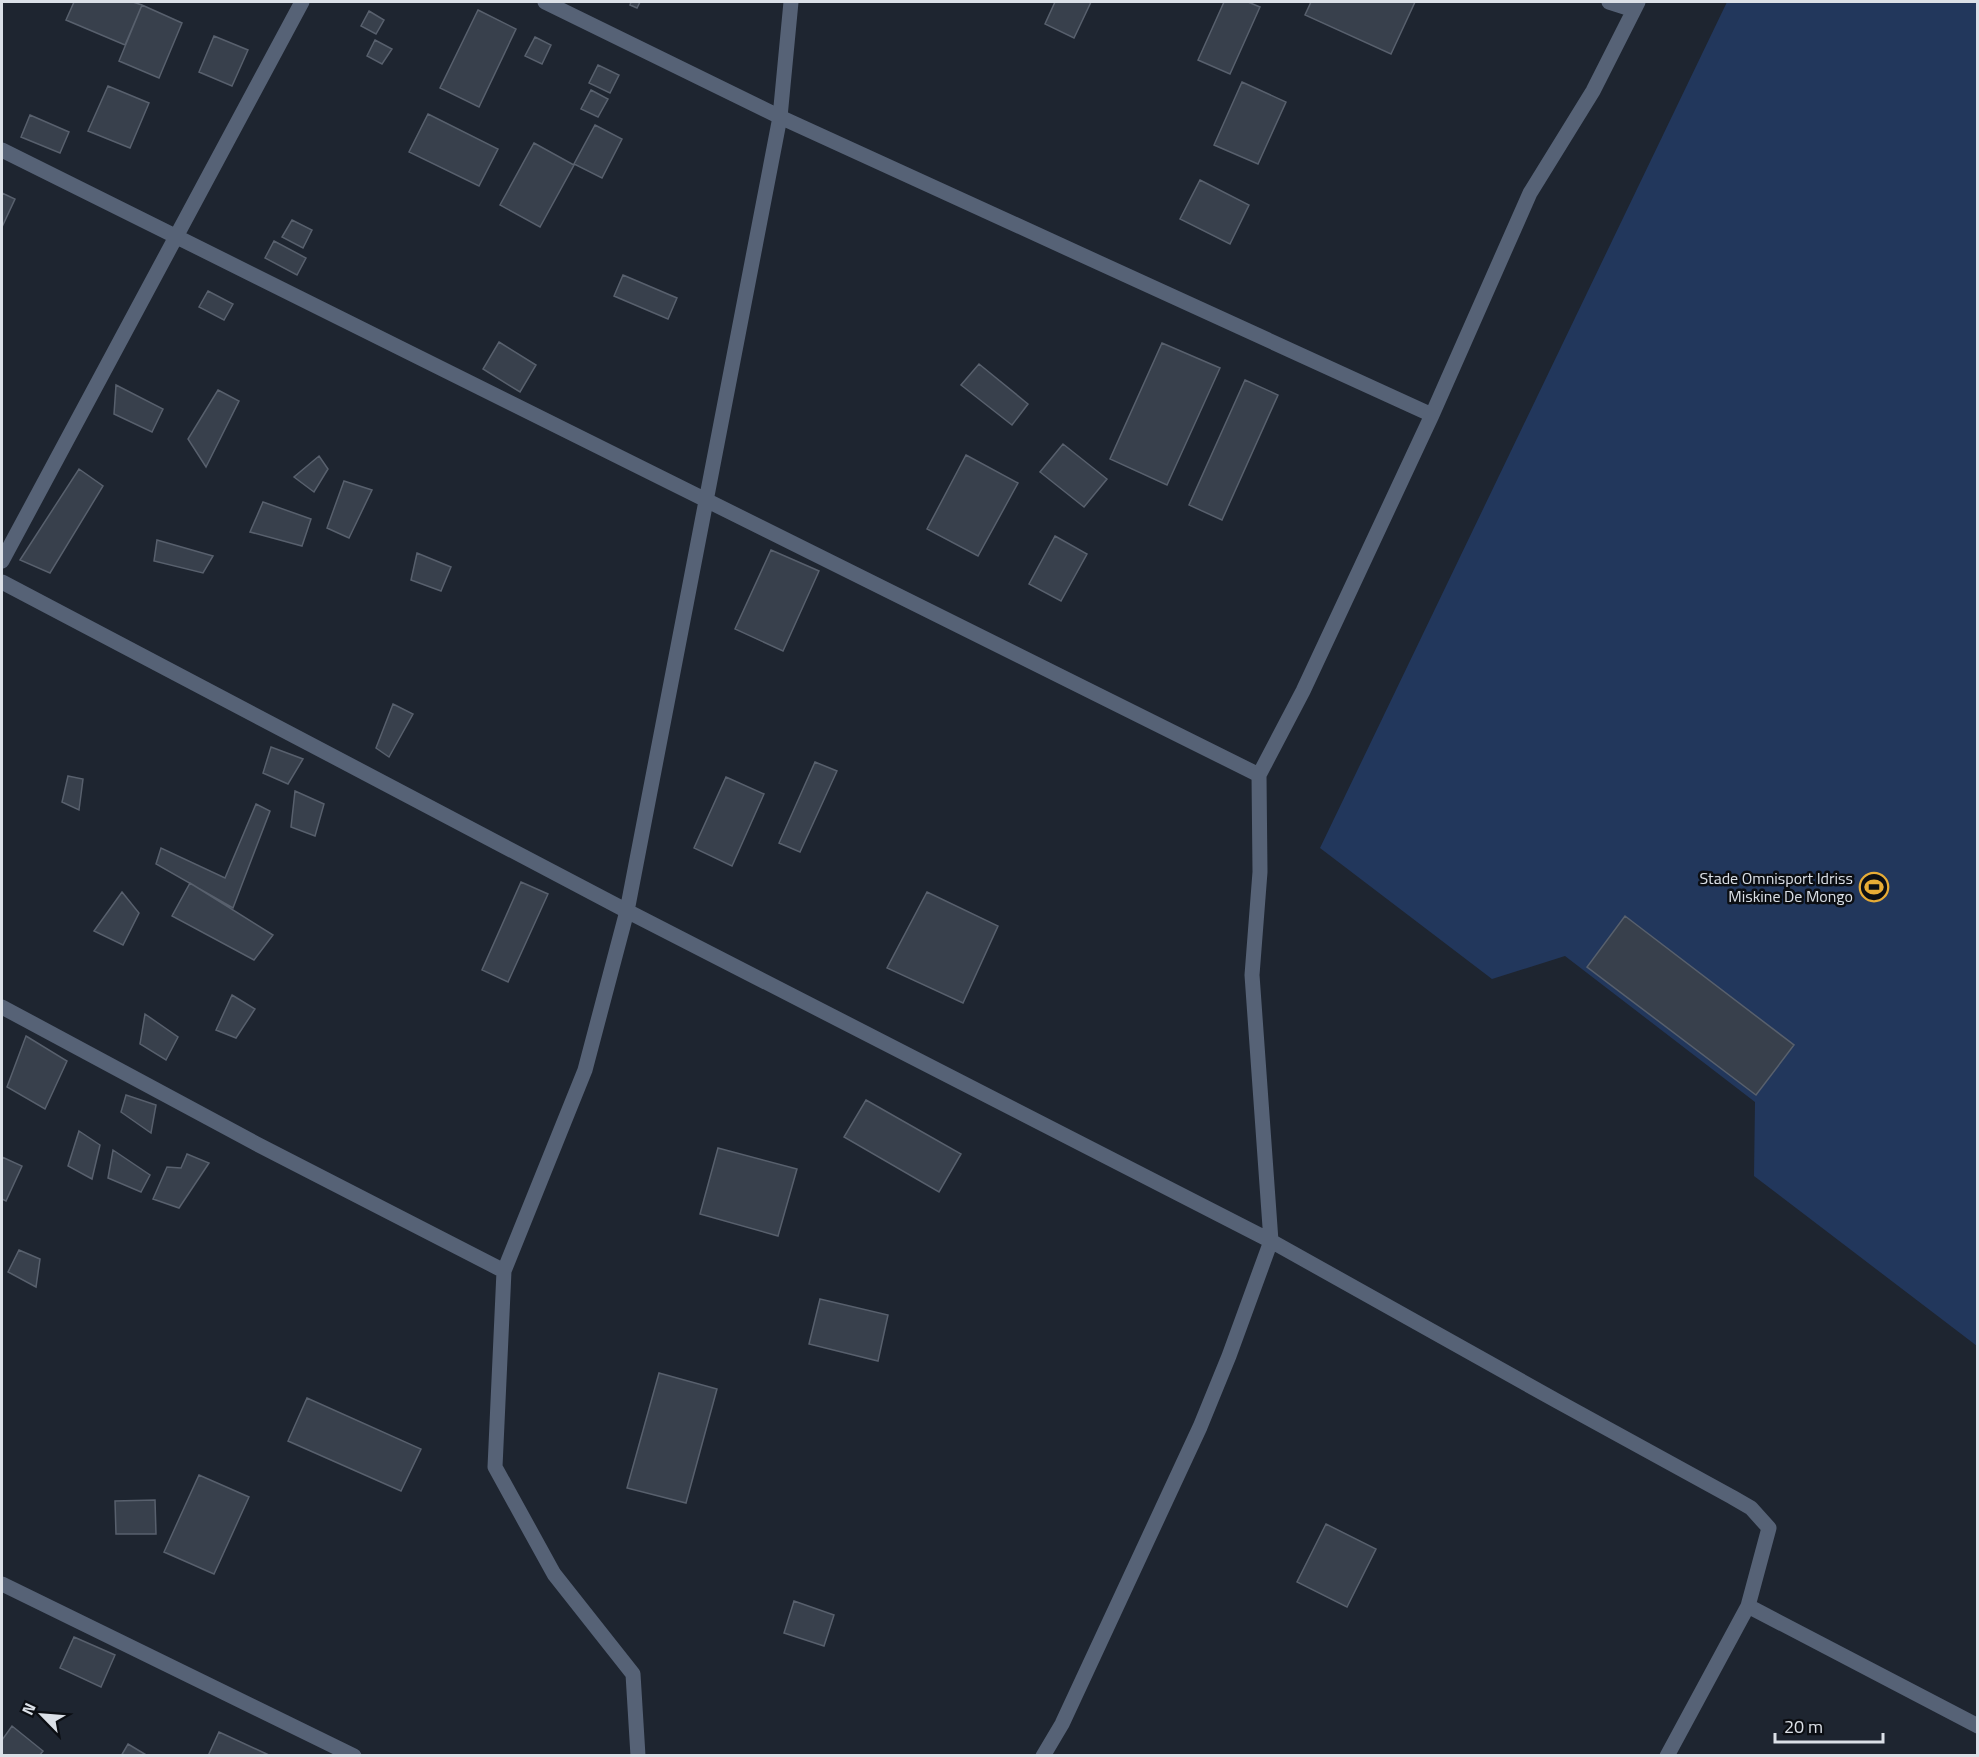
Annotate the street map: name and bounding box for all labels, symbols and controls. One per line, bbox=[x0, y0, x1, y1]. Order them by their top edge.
place label: Stade Omnisport Idriss Miskine De Mongo bbox=[1700, 866, 1853, 908]
sports icon: Stade Omnisport Idriss Miskine De Mongo bbox=[1858, 871, 1890, 903]
north arrow bbox=[12, 1685, 72, 1745]
text: N bbox=[15, 1699, 42, 1719]
scale bar bbox=[1775, 1706, 1883, 1744]
text: 20 m bbox=[1784, 1713, 1823, 1740]

